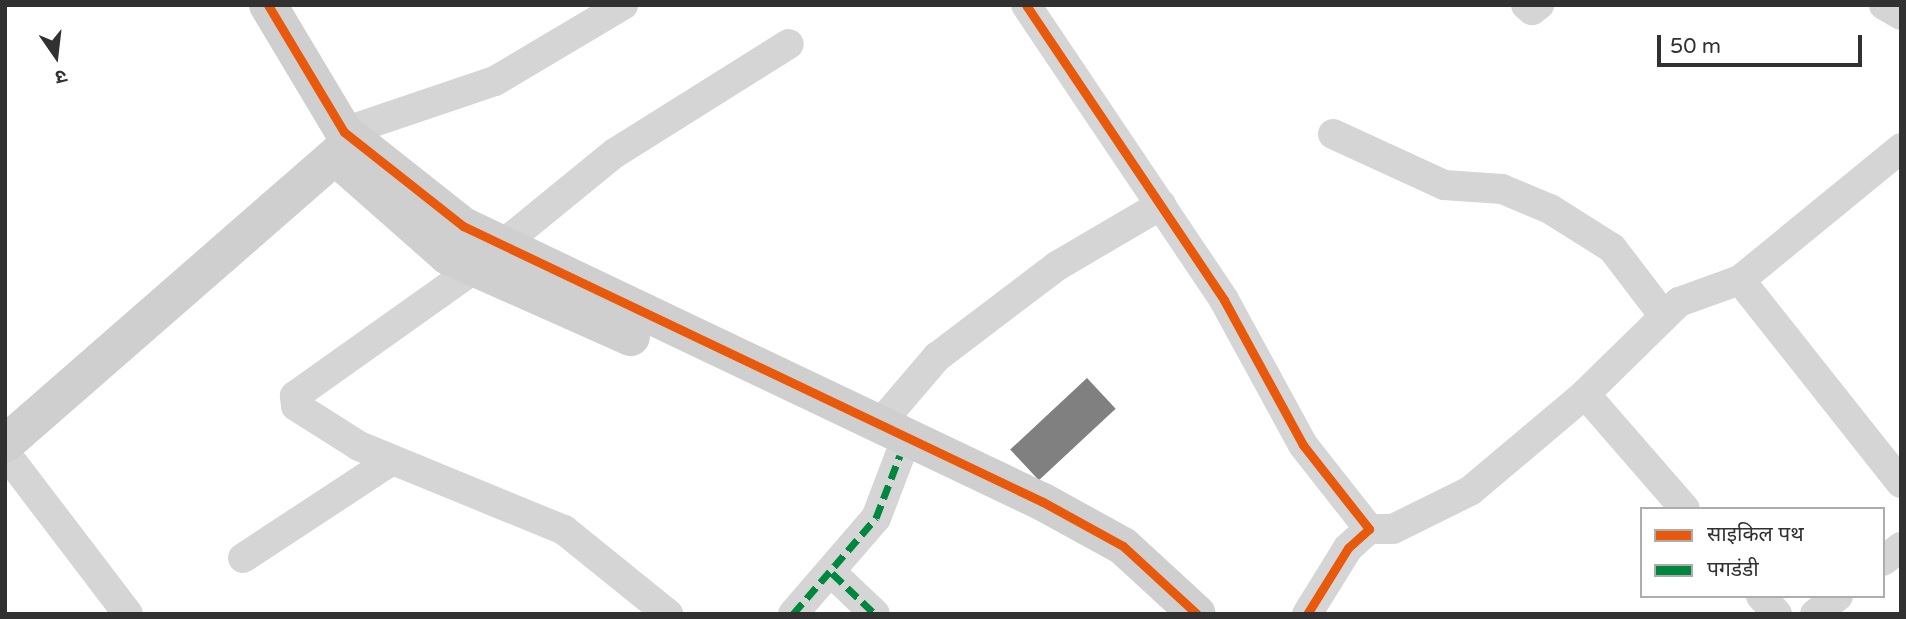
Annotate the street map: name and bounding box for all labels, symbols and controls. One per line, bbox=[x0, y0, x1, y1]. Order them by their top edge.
north arrow bbox=[21, 21, 91, 91]
scale bar bbox=[1661, 21, 1866, 65]
text: 50 m bbox=[1670, 34, 1721, 59]
text: उ bbox=[53, 64, 69, 88]
legend bbox=[1640, 507, 1885, 598]
text: साइकिल पथ bbox=[1707, 522, 1804, 547]
text: पगडंडी bbox=[1707, 557, 1759, 582]

